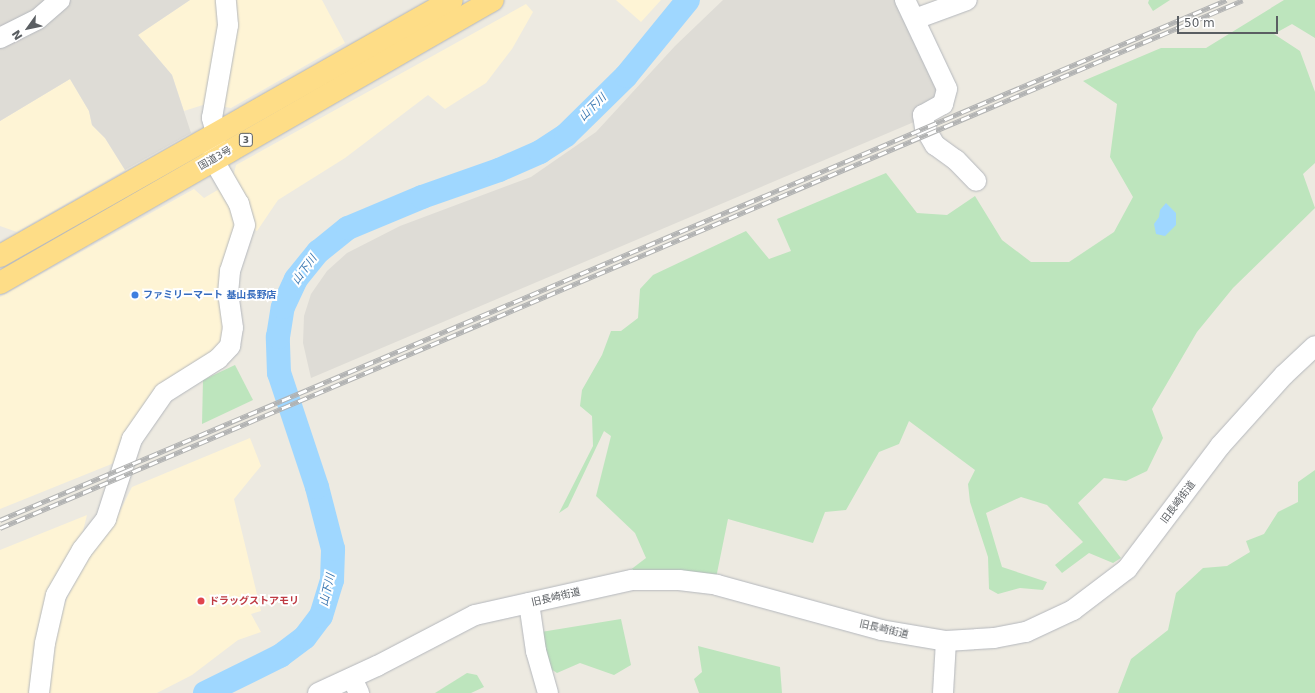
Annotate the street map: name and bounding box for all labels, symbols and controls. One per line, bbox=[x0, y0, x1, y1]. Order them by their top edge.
north arrow bbox=[8, 8, 48, 48]
scale bar bbox=[1179, 8, 1280, 34]
text: 50 m bbox=[1184, 16, 1215, 30]
text: N bbox=[10, 27, 25, 42]
water label: 山下川 bbox=[577, 92, 609, 124]
road number: 3 bbox=[238, 133, 254, 147]
street label: 国道3号 bbox=[196, 144, 234, 172]
water label: 山下川 bbox=[290, 253, 320, 287]
place label: ファミリーマート 基山長野店 bbox=[143, 289, 276, 301]
marker: ファミリーマート 基山長野店 bbox=[130, 290, 140, 300]
street label: 旧長崎街道 bbox=[1158, 478, 1198, 526]
water label: 山下川 bbox=[318, 572, 338, 608]
street label: 旧長崎街道 bbox=[530, 586, 582, 608]
place label: ドラッグストアモリ bbox=[209, 595, 299, 607]
marker: ドラッグストアモリ bbox=[196, 596, 206, 606]
street label: 旧長崎街道 bbox=[858, 618, 910, 640]

